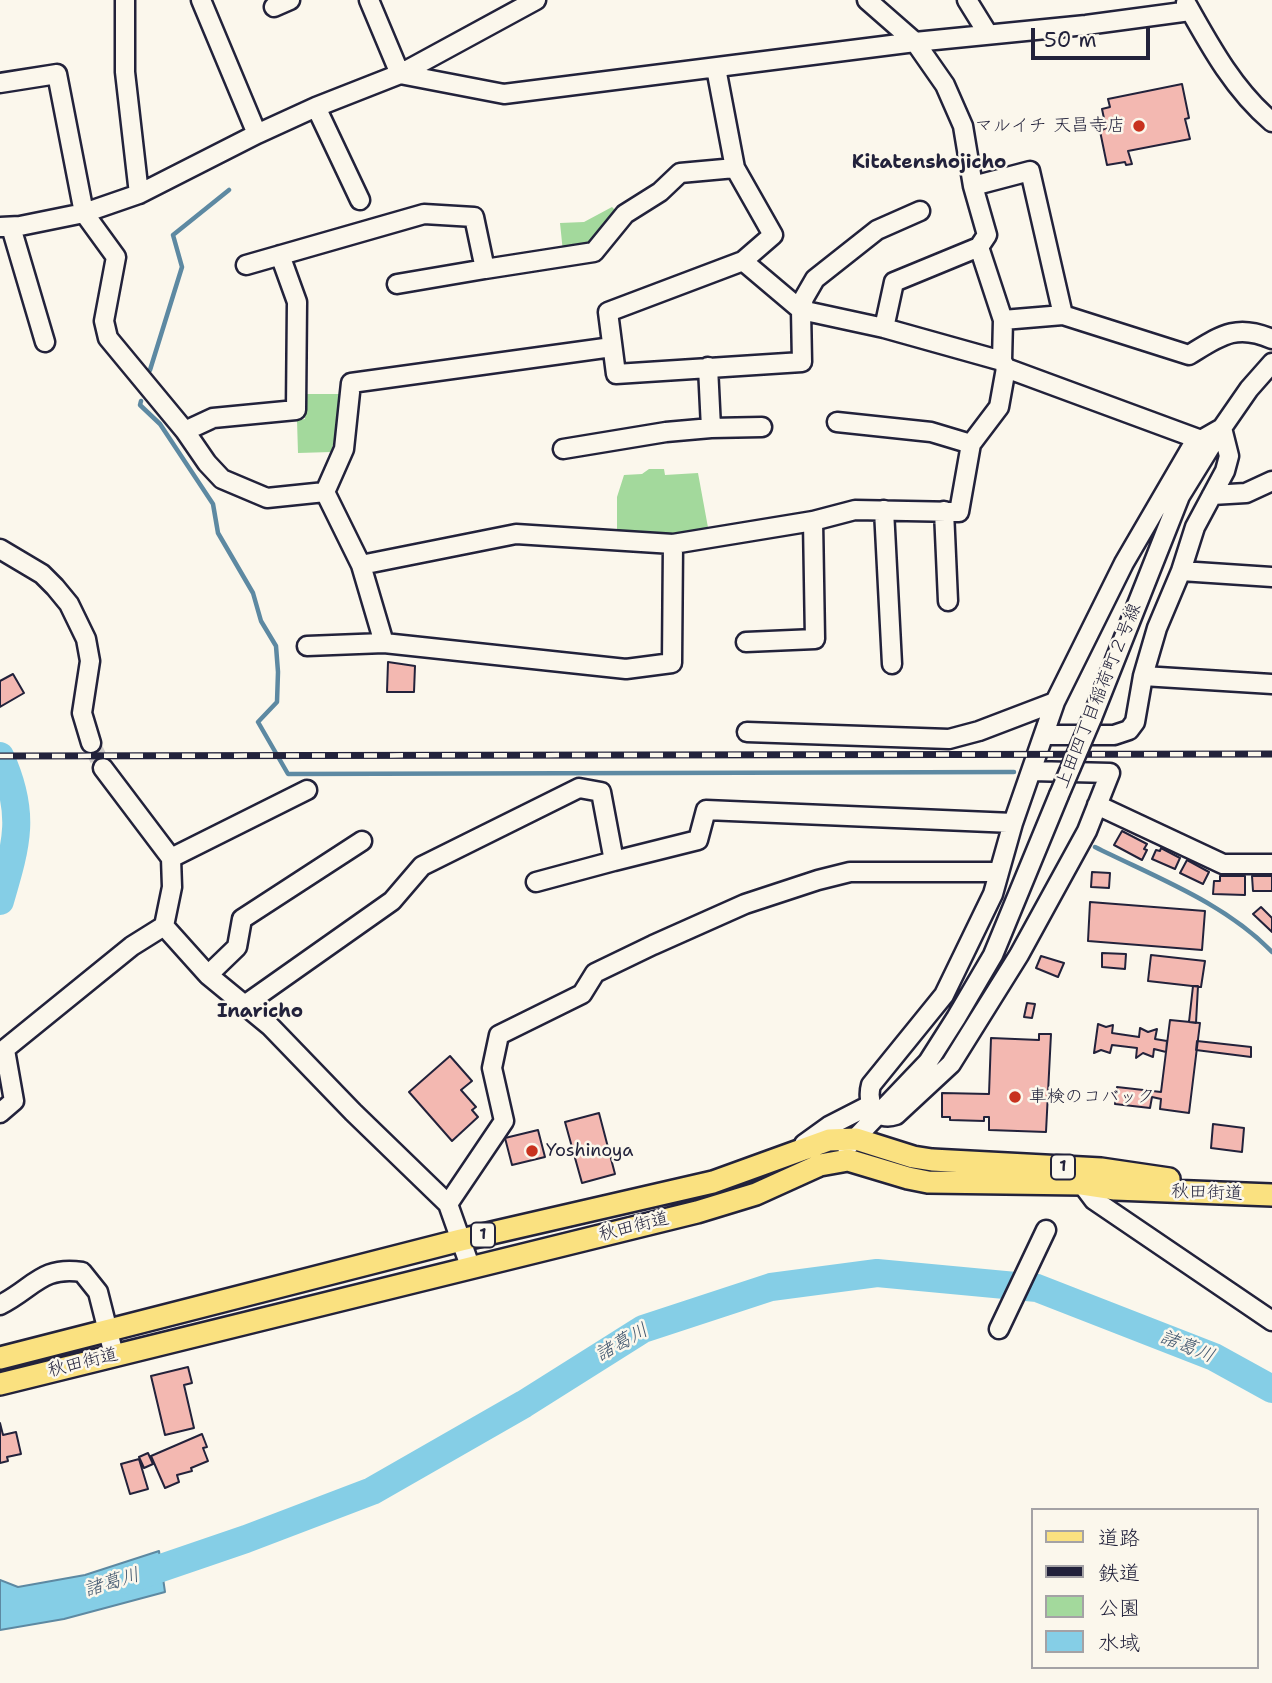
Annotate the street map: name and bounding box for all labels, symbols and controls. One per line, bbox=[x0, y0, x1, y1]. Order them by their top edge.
scale bar bbox=[1034, 14, 1153, 58]
text: 50 m bbox=[1044, 26, 1097, 54]
place label: マルイチ 天昌寺店 bbox=[975, 115, 1125, 137]
marker: マルイチ 天昌寺店 bbox=[1131, 118, 1147, 134]
district label: Kitatenshojicho bbox=[852, 152, 1006, 174]
street label: 上田四丁目稲荷町２号線 bbox=[1052, 600, 1146, 792]
district label: Inaricho bbox=[217, 1001, 303, 1023]
place label: 車検のコバック bbox=[1029, 1086, 1155, 1108]
marker: 車検のコバック bbox=[1007, 1089, 1023, 1105]
place label: Yoshinoya bbox=[546, 1140, 633, 1162]
marker: Yoshinoya bbox=[524, 1143, 540, 1159]
road number: 1 bbox=[1051, 1154, 1075, 1180]
street label: 秋田街道 bbox=[1171, 1181, 1243, 1205]
street label: 秋田街道 bbox=[596, 1208, 672, 1246]
road number: 1 bbox=[471, 1222, 495, 1247]
water label: 諸葛川 bbox=[592, 1319, 652, 1367]
water label: 諸葛川 bbox=[1156, 1326, 1218, 1368]
street label: 秋田街道 bbox=[45, 1344, 121, 1382]
legend bbox=[1030, 1508, 1258, 1669]
text: 道路 bbox=[1098, 1524, 1140, 1552]
text: 鉄道 bbox=[1098, 1559, 1140, 1587]
water label: 諸葛川 bbox=[81, 1564, 143, 1602]
text: 公園 bbox=[1098, 1594, 1140, 1622]
text: 水域 bbox=[1098, 1629, 1140, 1657]

